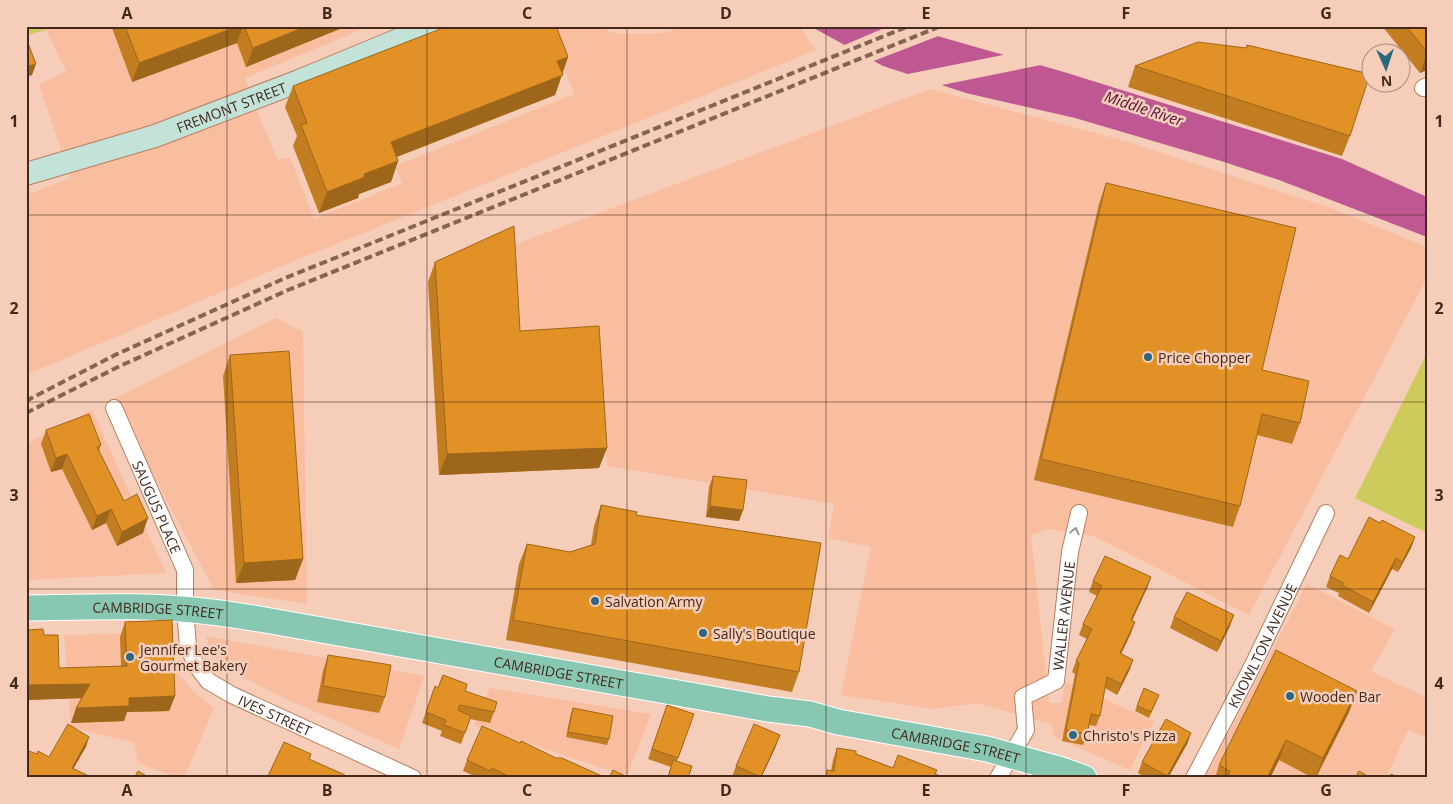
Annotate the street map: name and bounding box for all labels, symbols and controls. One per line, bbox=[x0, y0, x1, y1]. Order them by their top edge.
text: A bbox=[121, 2, 133, 24]
text: B bbox=[322, 2, 332, 24]
text: C bbox=[522, 2, 532, 24]
text: D bbox=[720, 2, 732, 24]
text: E bbox=[922, 2, 931, 24]
text: F bbox=[1122, 2, 1130, 24]
text: G bbox=[1320, 2, 1332, 24]
north arrow bbox=[1360, 42, 1410, 92]
text: N bbox=[1381, 72, 1393, 91]
street label: FREMONT STREET bbox=[173, 77, 289, 137]
water label: Middle River bbox=[1102, 86, 1187, 130]
text: 1 bbox=[9, 110, 19, 132]
text: 1 bbox=[1434, 110, 1444, 132]
text: 2 bbox=[9, 297, 19, 319]
text: 2 bbox=[1434, 297, 1444, 319]
place label: Price Chopper bbox=[1158, 348, 1251, 367]
marker: Price Chopper bbox=[1142, 351, 1154, 363]
street label: SAUGUS PLACE bbox=[129, 457, 186, 556]
text: 3 bbox=[9, 484, 19, 506]
text: 3 bbox=[1434, 484, 1444, 506]
one-way arrow bbox=[1069, 526, 1080, 535]
street label: WALLER AVENUE bbox=[1048, 560, 1078, 671]
street label: KNOWLTON AVENUE bbox=[1223, 580, 1300, 711]
place label: Salvation Army bbox=[605, 592, 703, 611]
marker: Salvation Army bbox=[589, 595, 601, 607]
street label: CAMBRIDGE STREET bbox=[92, 597, 225, 623]
place label: Sally's Boutique bbox=[713, 624, 816, 643]
marker: Sally's Boutique bbox=[697, 627, 709, 639]
place label: Jennifer Lee's Gourmet Bakery bbox=[138, 640, 248, 675]
marker: Jennifer Lee's Gourmet Bakery bbox=[124, 651, 136, 663]
street label: CAMBRIDGE STREET bbox=[492, 651, 625, 693]
text: 4 bbox=[9, 672, 19, 694]
text: 4 bbox=[1434, 672, 1444, 694]
place label: Wooden Bar bbox=[1300, 687, 1381, 706]
street label: IVES STREET bbox=[236, 690, 315, 740]
marker: Wooden Bar bbox=[1284, 690, 1296, 702]
street label: CAMBRIDGE STREET bbox=[890, 722, 1023, 767]
place label: Christo's Pizza bbox=[1083, 726, 1176, 745]
marker: Christo's Pizza bbox=[1067, 729, 1079, 741]
text: A bbox=[121, 779, 133, 801]
text: B bbox=[322, 779, 332, 801]
text: C bbox=[522, 779, 532, 801]
text: D bbox=[720, 779, 732, 801]
text: E bbox=[922, 779, 931, 801]
text: F bbox=[1122, 779, 1130, 801]
text: G bbox=[1320, 779, 1332, 801]

